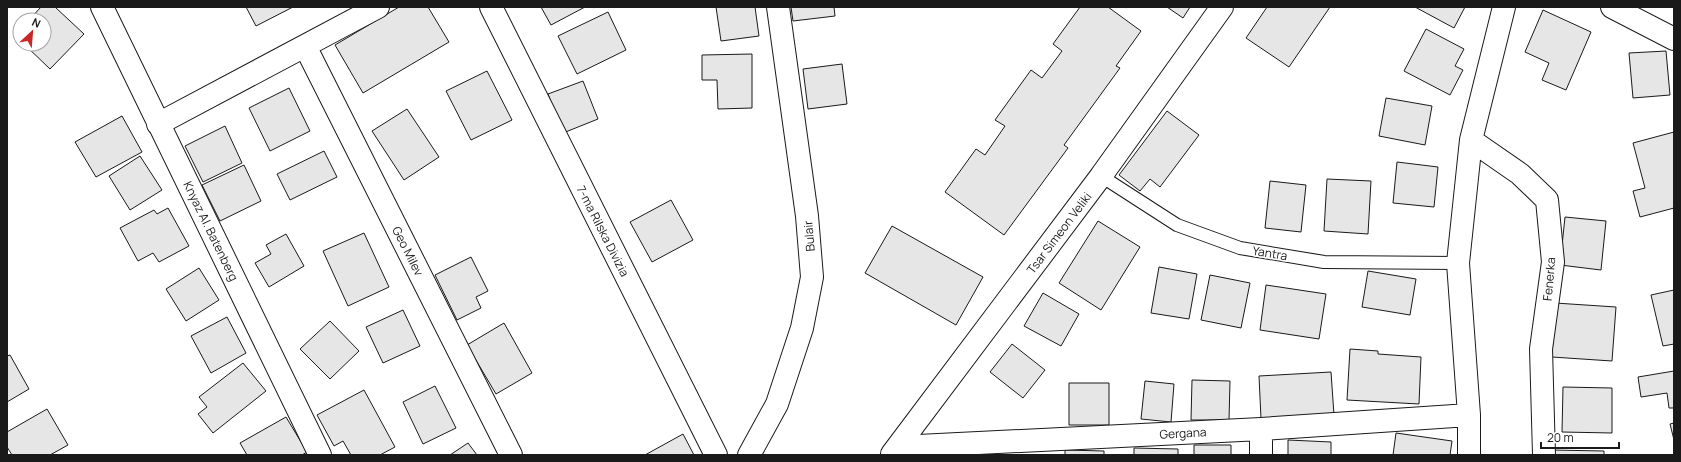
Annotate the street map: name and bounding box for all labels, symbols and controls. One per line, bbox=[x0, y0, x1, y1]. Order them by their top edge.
north arrow bbox=[12, 12, 52, 52]
text: N bbox=[30, 14, 44, 31]
street label: Knyaz Al. Batenberg bbox=[179, 178, 243, 284]
street label: 7-ma Rilska Divizia bbox=[573, 182, 633, 280]
street label: Tsar Simeon Veliki bbox=[1023, 189, 1095, 277]
street label: Bulair bbox=[799, 219, 819, 252]
street label: Geo Milev bbox=[388, 223, 428, 279]
street label: Yantra bbox=[1251, 242, 1289, 264]
street label: Fenerka bbox=[1539, 256, 1559, 302]
street label: Gergana bbox=[1159, 423, 1207, 443]
scale bar bbox=[1541, 424, 1619, 450]
text: 20 m bbox=[1547, 429, 1574, 446]

